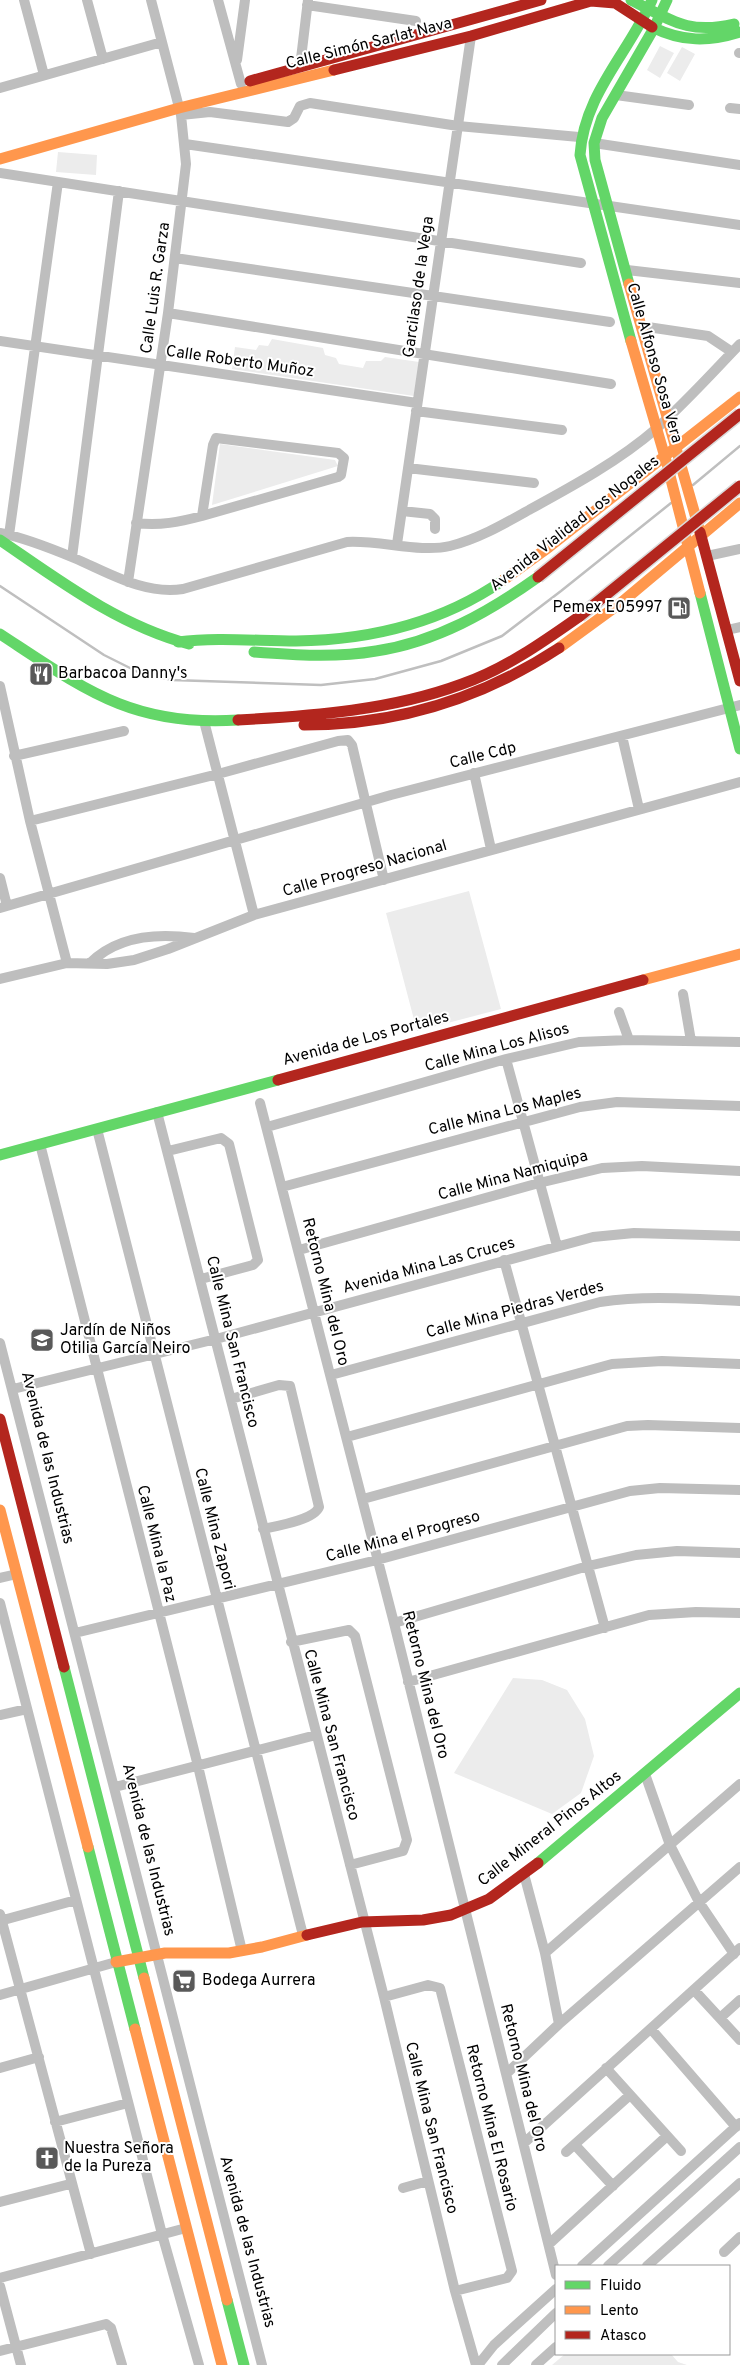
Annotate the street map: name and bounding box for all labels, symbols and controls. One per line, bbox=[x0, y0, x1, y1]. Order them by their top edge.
street label: Calle Simón Sarlat Nava bbox=[284, 14, 454, 74]
street label: Garcilaso de la Vega bbox=[399, 215, 439, 359]
street label: Calle Luis R. Garza bbox=[137, 221, 175, 355]
street label: Calle Alfonso Sosa Vera bbox=[622, 281, 686, 445]
street label: Calle Roberto Muñoz bbox=[165, 342, 315, 382]
street label: Avenida Vialidad Los Nogales bbox=[486, 452, 664, 596]
fuel station icon: Pemex E05997 bbox=[666, 595, 692, 621]
place label: Pemex E05997 bbox=[553, 598, 662, 618]
restaurant icon: Barbacoa Danny's bbox=[28, 661, 54, 687]
place label: Barbacoa Danny's bbox=[58, 664, 188, 684]
street label: Calle Cdp bbox=[448, 738, 518, 774]
street label: Calle Progreso Nacional bbox=[280, 836, 450, 902]
street label: Avenida de Los Portales bbox=[281, 1007, 451, 1071]
street label: Calle Mina Los Alisos bbox=[423, 1019, 571, 1077]
street label: Calle Mina Los Maples bbox=[426, 1083, 584, 1141]
street label: Calle Mina Namiquipa bbox=[436, 1146, 590, 1206]
street label: Retorno Mina del Oro bbox=[297, 1216, 353, 1368]
street label: Avenida Mina Las Cruces bbox=[341, 1233, 517, 1299]
street label: Calle Mina San Francisco bbox=[201, 1254, 263, 1430]
street label: Calle Mina Piedras Verdes bbox=[424, 1277, 606, 1343]
place label: Jardín de Niños Otilia García Neiro bbox=[60, 1321, 190, 1359]
school or university icon: Jardín de Niños Otilia García Neiro bbox=[29, 1327, 55, 1353]
street label: Avenida de las Industrias bbox=[16, 1370, 78, 1546]
street label: Calle Mina Zapori bbox=[189, 1466, 239, 1592]
street label: Calle Mina la Paz bbox=[132, 1483, 180, 1605]
street label: Calle Mina el Progreso bbox=[324, 1507, 482, 1567]
street label: Retorno Mina del Oro bbox=[397, 1609, 453, 1761]
street label: Calle Mina San Francisco bbox=[298, 1647, 364, 1823]
street label: Avenida de las Industrias bbox=[117, 1762, 179, 1938]
street label: Calle Mineral Pinos Altos bbox=[474, 1767, 626, 1891]
supermarket icon: Bodega Aurrera bbox=[171, 1968, 197, 1994]
place label: Bodega Aurrera bbox=[202, 1971, 315, 1991]
street label: Retorno Mina del Oro bbox=[495, 2002, 551, 2154]
street label: Calle Mina San Francisco bbox=[400, 2040, 462, 2216]
street label: Retorno Mina El Rosario bbox=[461, 2042, 521, 2214]
place label: Nuestra Señora de la Pureza bbox=[64, 2139, 174, 2177]
church icon: Nuestra Señora de la Pureza bbox=[34, 2145, 60, 2171]
street label: Avenida de las Industrias bbox=[214, 2154, 280, 2330]
legend bbox=[555, 2265, 730, 2355]
text: Fluido bbox=[600, 2277, 641, 2296]
text: Lento bbox=[600, 2302, 639, 2321]
text: Atasco bbox=[600, 2327, 646, 2346]

